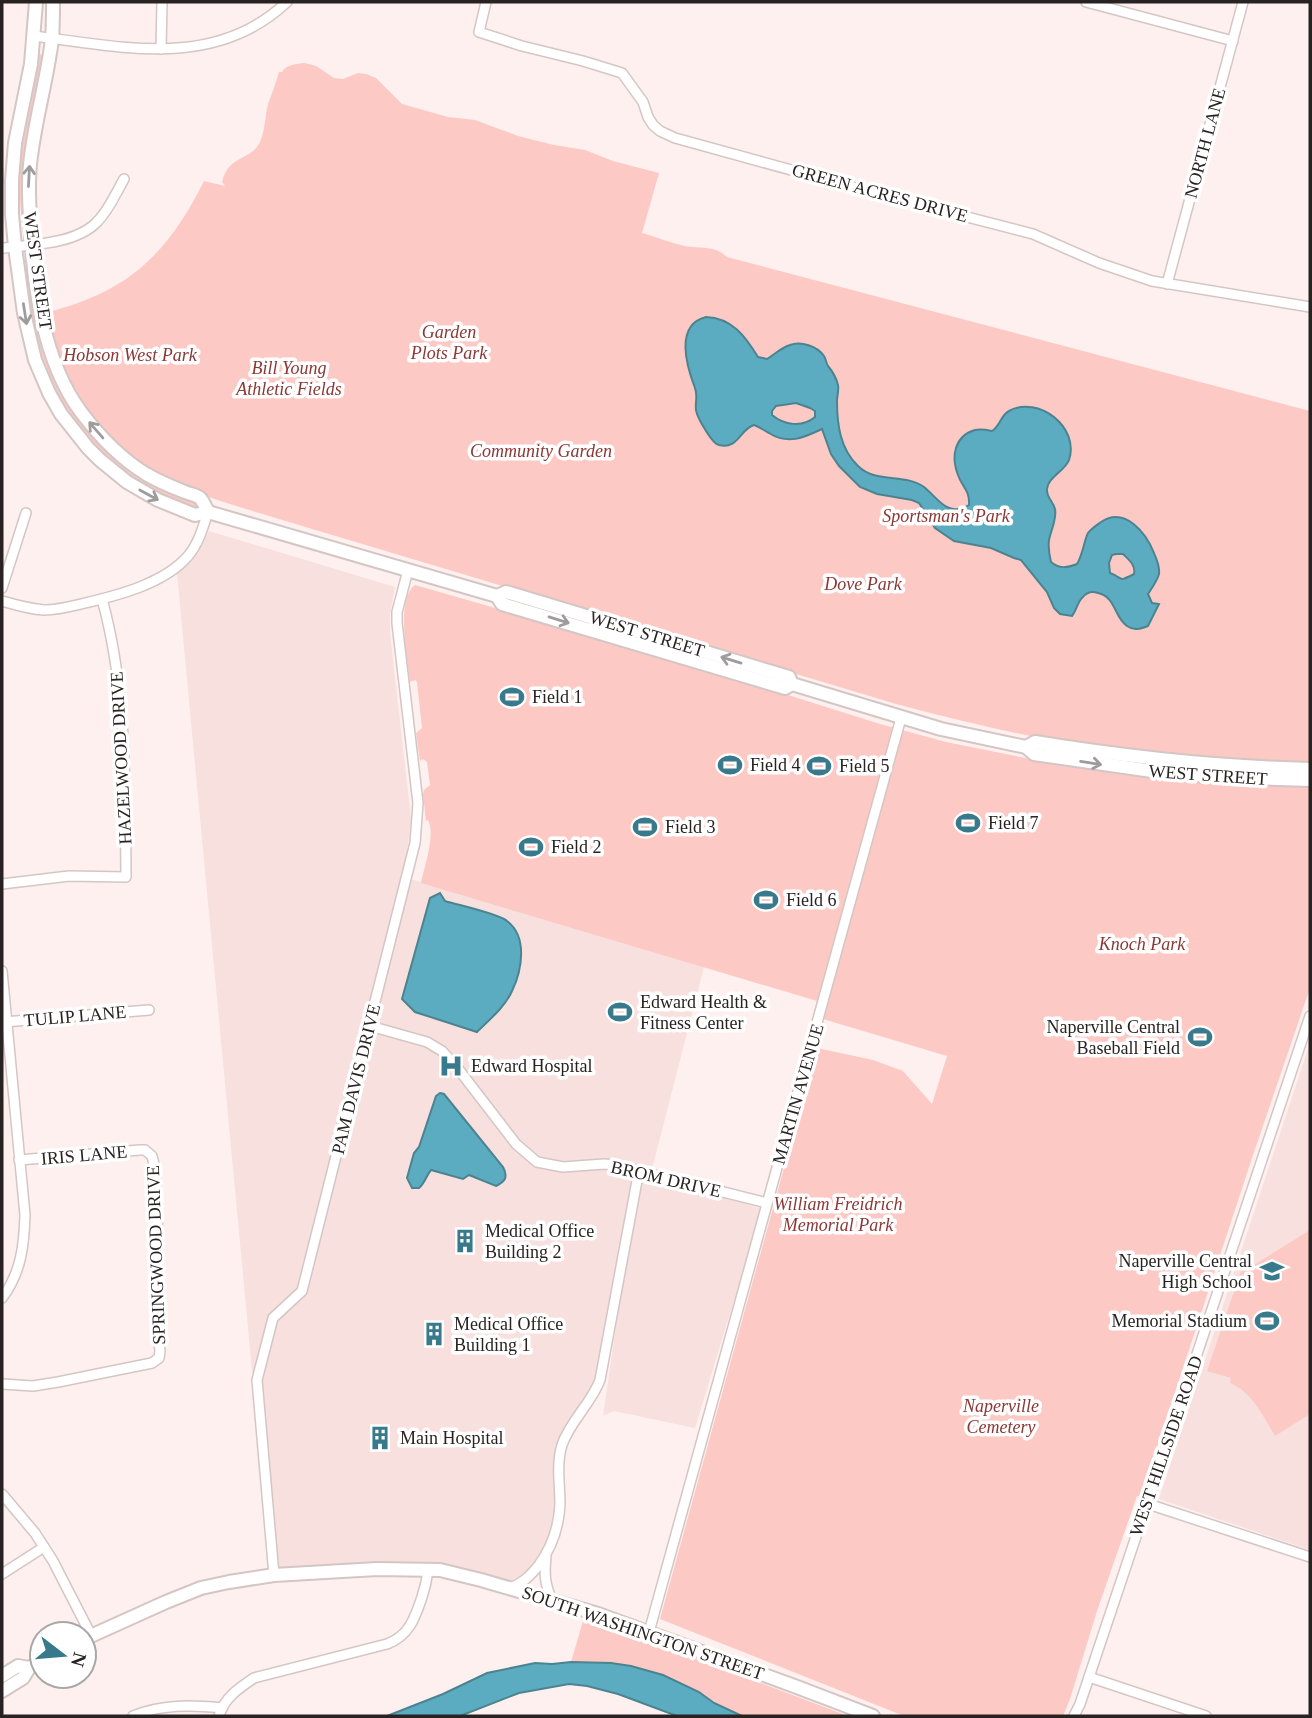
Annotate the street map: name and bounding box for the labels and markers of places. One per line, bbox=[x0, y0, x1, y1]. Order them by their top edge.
sports icon: Field 1 bbox=[498, 683, 526, 711]
place label: Field 1 bbox=[532, 687, 583, 707]
sports icon: Field 4 bbox=[716, 751, 744, 779]
sports icon: Field 5 bbox=[805, 752, 833, 780]
place label: Field 4 bbox=[750, 755, 801, 775]
place label: Field 5 bbox=[839, 756, 890, 776]
sports icon: Field 7 bbox=[954, 809, 982, 837]
sports icon: Field 3 bbox=[631, 813, 659, 841]
place label: Field 7 bbox=[988, 813, 1039, 833]
place label: Field 3 bbox=[665, 817, 716, 837]
sports icon: Field 2 bbox=[517, 833, 545, 861]
place label: Field 2 bbox=[551, 837, 602, 857]
sports icon: Field 6 bbox=[752, 886, 780, 914]
place label: Field 6 bbox=[786, 890, 837, 910]
place label: Edward Health & Fitness Center bbox=[640, 992, 767, 1033]
sports icon: Edward Health & Fitness Center bbox=[606, 998, 634, 1026]
place label: Naperville Central Baseball Field bbox=[1047, 1017, 1180, 1058]
sports icon: Naperville Central Baseball Field bbox=[1186, 1023, 1214, 1051]
hospital icon: Edward Hospital bbox=[437, 1052, 465, 1080]
place label: Edward Hospital bbox=[471, 1056, 592, 1076]
place label: Medical Office Building 2 bbox=[485, 1221, 594, 1262]
building icon: Medical Office Building 2 bbox=[451, 1227, 479, 1255]
place label: Naperville Central High School bbox=[1119, 1251, 1252, 1292]
school or university icon: Naperville Central High School bbox=[1258, 1257, 1286, 1285]
sports icon: Memorial Stadium bbox=[1253, 1307, 1281, 1335]
place label: Memorial Stadium bbox=[1112, 1311, 1247, 1331]
place label: Medical Office Building 1 bbox=[454, 1314, 563, 1355]
building icon: Medical Office Building 1 bbox=[420, 1320, 448, 1348]
building icon: Main Hospital bbox=[366, 1424, 394, 1452]
place label: Main Hospital bbox=[400, 1428, 504, 1448]

